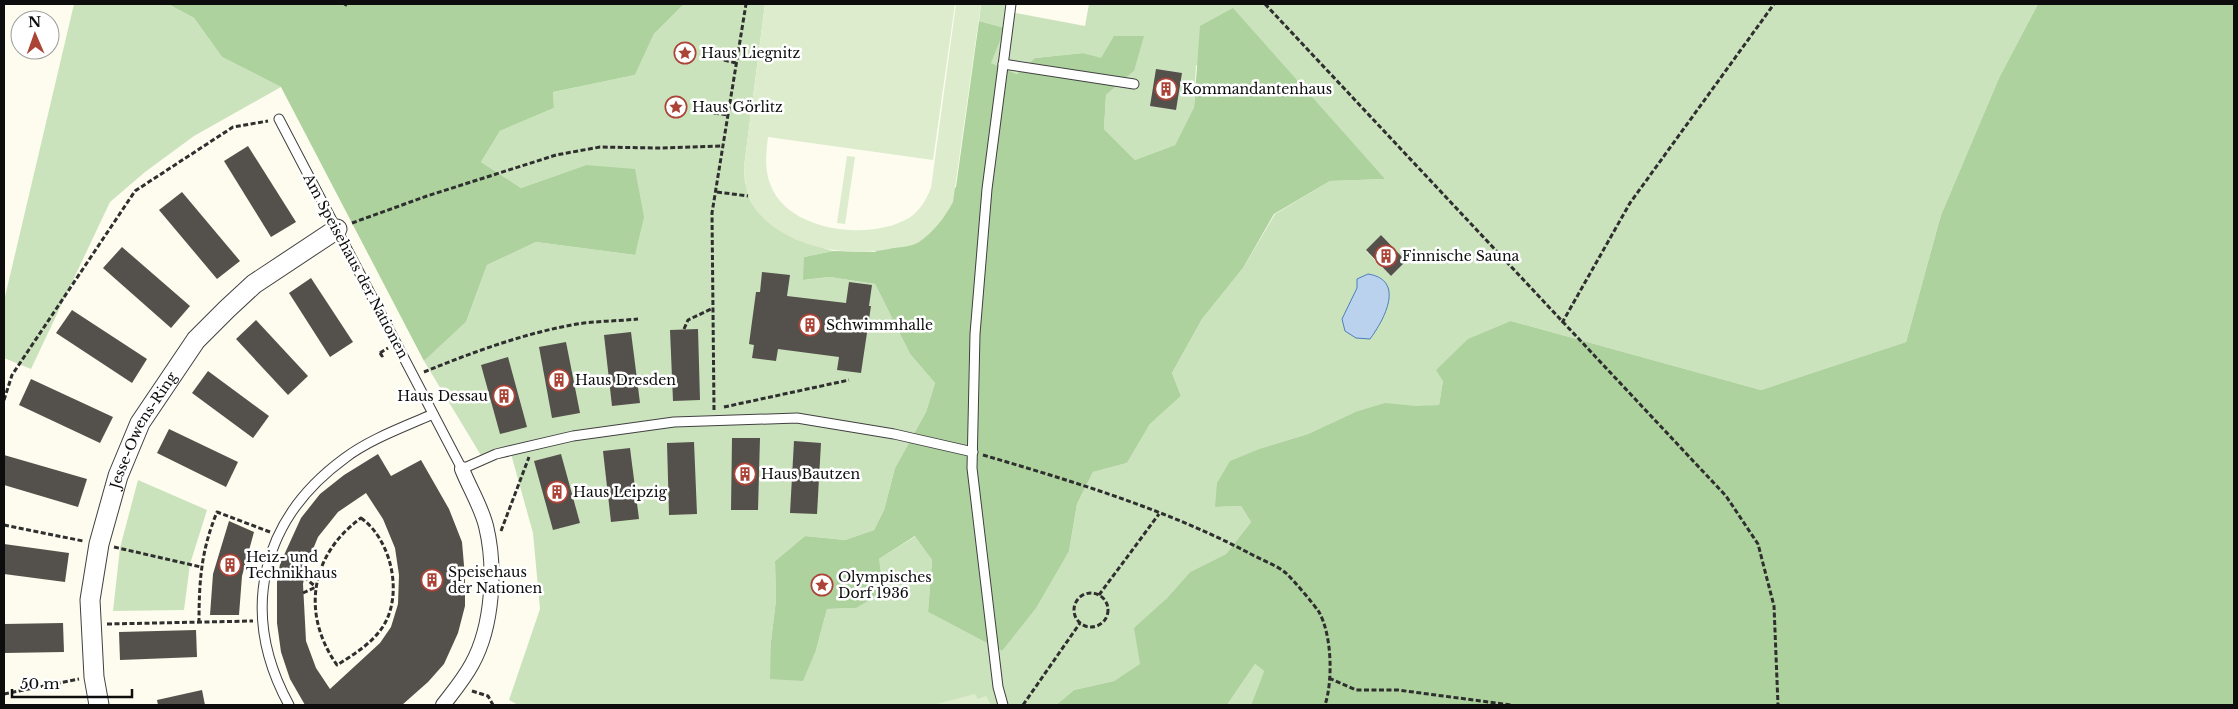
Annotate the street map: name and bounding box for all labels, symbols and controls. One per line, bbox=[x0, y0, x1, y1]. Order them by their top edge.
north arrow bbox=[10, 10, 60, 60]
text: N bbox=[28, 13, 41, 31]
place icon: Haus Liegnitz bbox=[673, 41, 697, 65]
place label: Haus Liegnitz bbox=[701, 44, 801, 62]
building icon: Kommandantenhaus bbox=[1154, 77, 1178, 101]
place label: Kommandantenhaus bbox=[1182, 80, 1332, 98]
place icon: Haus Görlitz bbox=[664, 95, 688, 119]
place label: Haus Görlitz bbox=[692, 98, 783, 116]
street label: Am Speisehaus der Nationen bbox=[299, 170, 413, 362]
building icon: Finnische Sauna bbox=[1374, 244, 1398, 268]
place label: Finnische Sauna bbox=[1402, 247, 1520, 265]
building icon: Schwimmhalle bbox=[798, 313, 822, 337]
place label: Schwimmhalle bbox=[826, 316, 933, 334]
street label: Jesse-Owens-Ring bbox=[105, 368, 181, 493]
building icon: Haus Dresden bbox=[547, 368, 571, 392]
place label: Haus Dresden bbox=[575, 371, 676, 389]
building icon: Haus Dessau bbox=[492, 384, 516, 408]
place label: Haus Dessau bbox=[397, 387, 489, 405]
building icon: Haus Bautzen bbox=[733, 462, 757, 486]
place label: Haus Bautzen bbox=[761, 465, 860, 483]
building icon: Haus Leipzig bbox=[545, 480, 569, 504]
place label: Haus Leipzig bbox=[573, 483, 667, 501]
place label: Heiz- und Technikhaus bbox=[246, 548, 337, 582]
building icon: Heiz- und Technikhaus bbox=[218, 553, 242, 577]
place label: Speisehaus der Nationen bbox=[448, 563, 543, 597]
building icon: Speisehaus der Nationen bbox=[420, 568, 444, 592]
place label: Olympisches Dorf 1936 bbox=[838, 568, 932, 602]
place icon: Olympisches Dorf 1936 bbox=[810, 573, 834, 597]
scale bar bbox=[12, 666, 132, 698]
text: 50 m bbox=[20, 674, 60, 693]

